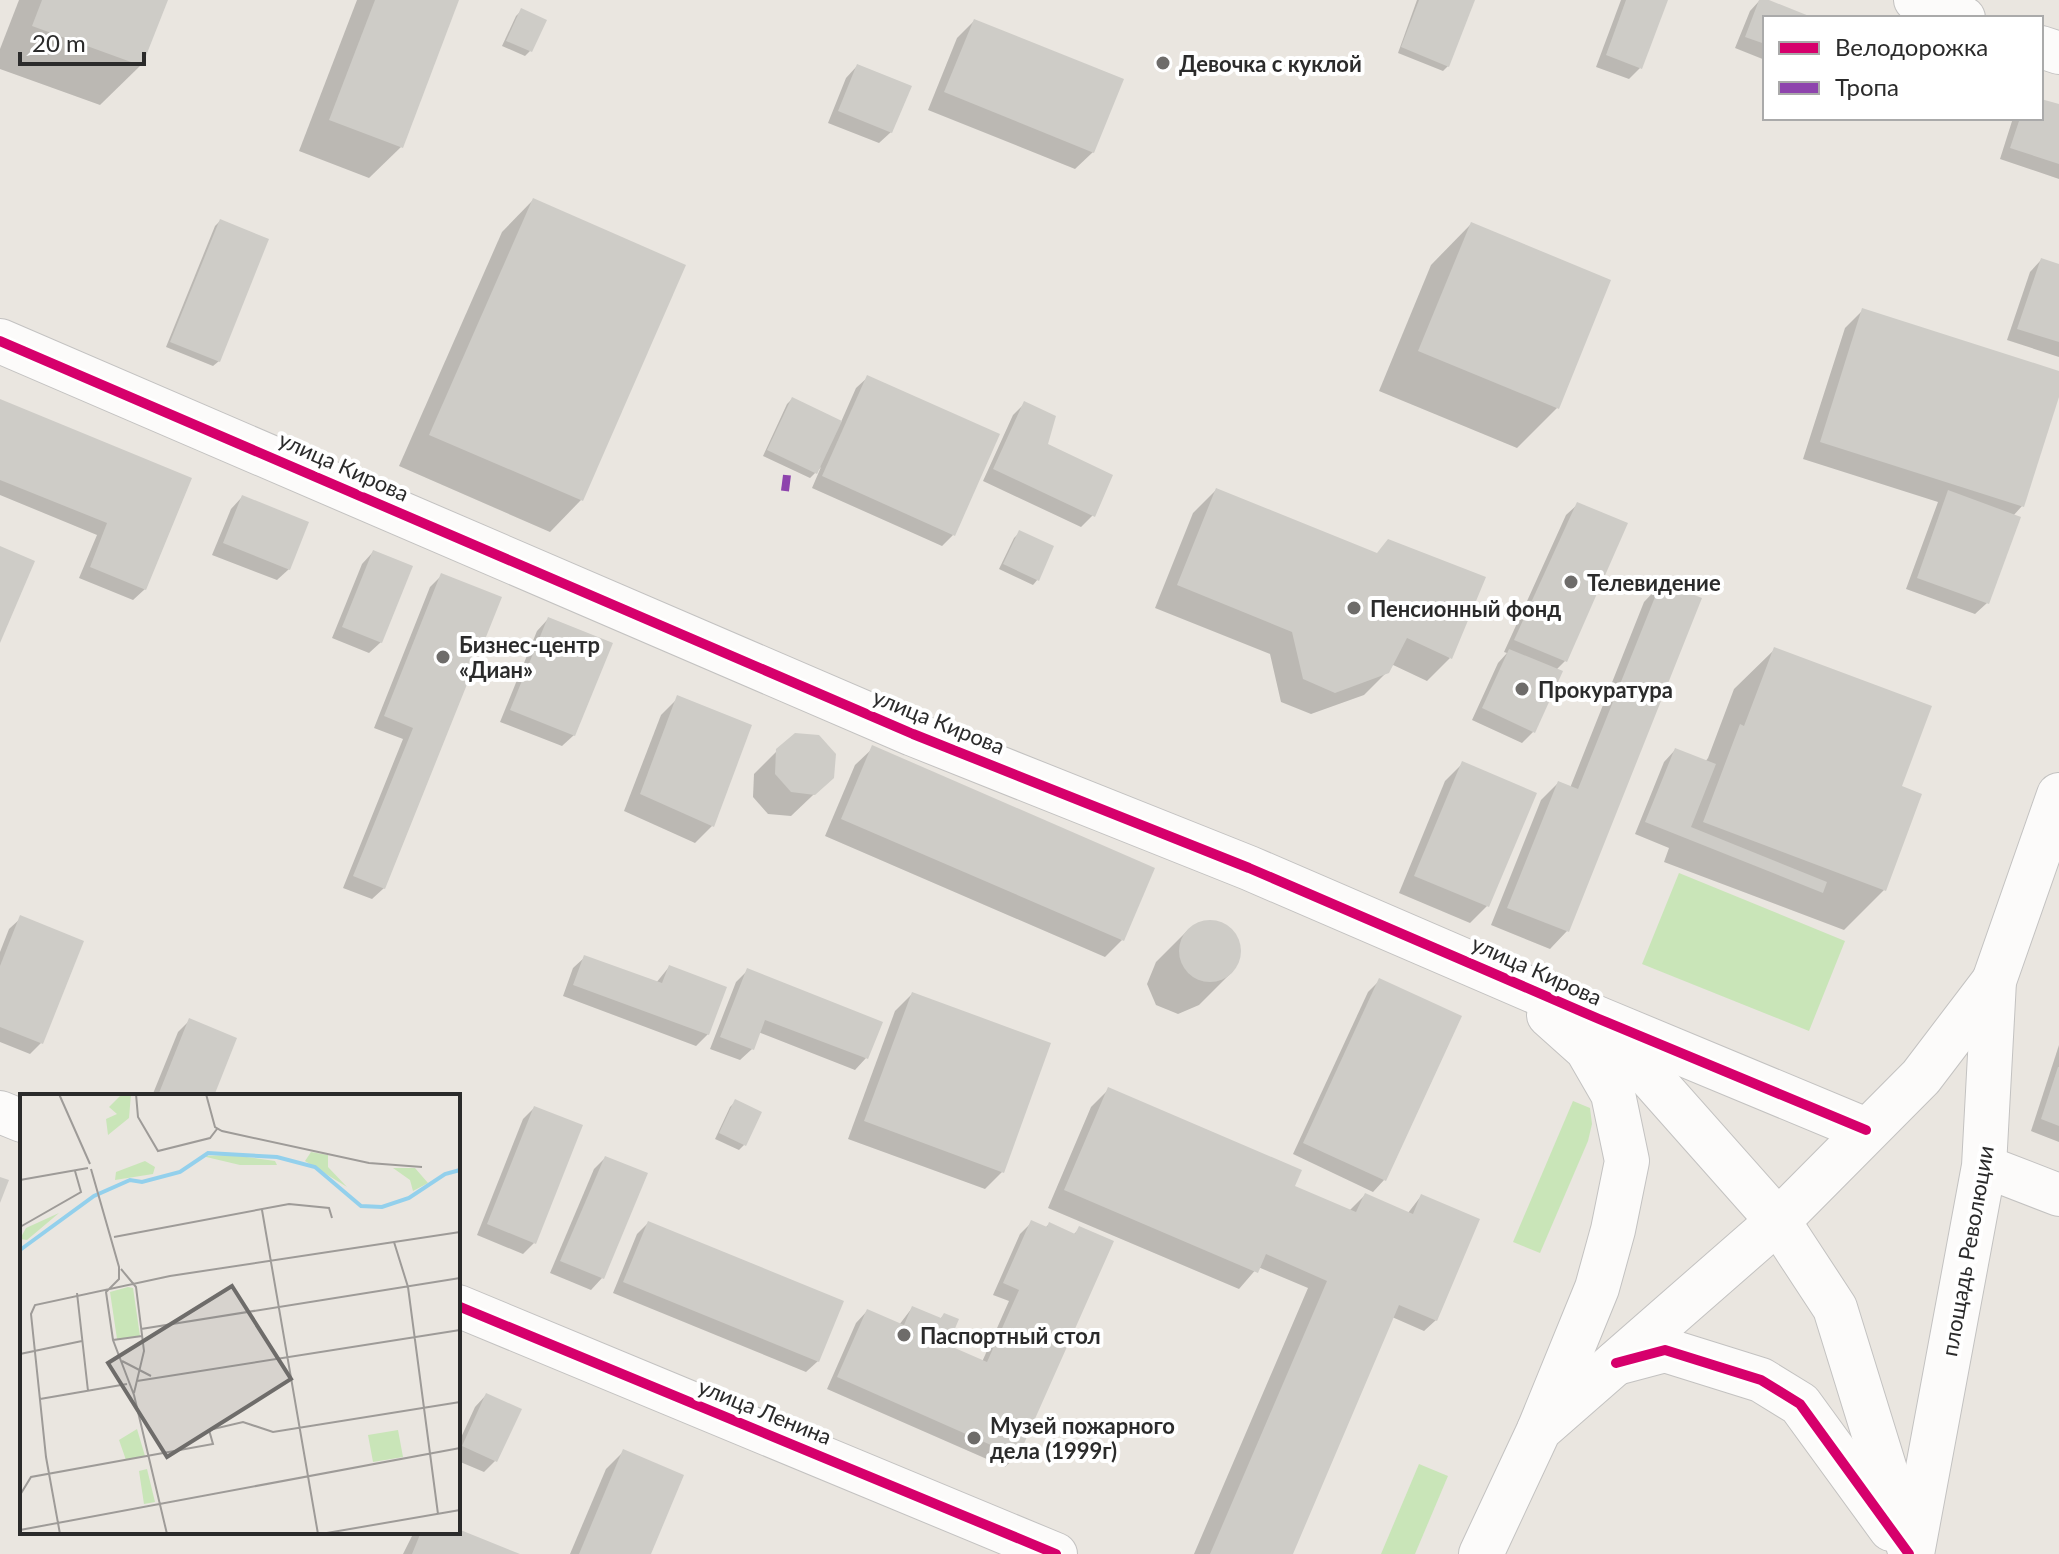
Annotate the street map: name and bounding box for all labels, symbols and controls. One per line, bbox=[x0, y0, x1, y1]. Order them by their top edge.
scale bar bbox=[20, 16, 144, 66]
legend bbox=[1763, 16, 2043, 120]
text: 20 m bbox=[32, 28, 86, 57]
text: Велодорожка bbox=[1835, 32, 1988, 61]
place label: Девочка с куклой bbox=[1179, 50, 1362, 77]
marker: Девочка с куклой bbox=[1154, 54, 1172, 72]
text: Тропа bbox=[1835, 72, 1899, 101]
street label: улица Кирова bbox=[275, 425, 413, 507]
place label: Телевидение bbox=[1587, 569, 1721, 596]
marker: Телевидение bbox=[1562, 573, 1580, 591]
place label: Пенсионный фонд bbox=[1370, 595, 1561, 622]
marker: Пенсионный фонд bbox=[1345, 599, 1363, 617]
place label: Бизнес-центр «Диан» bbox=[459, 631, 600, 683]
marker: Бизнес-центр «Диан» bbox=[434, 648, 452, 666]
place label: Прокуратура bbox=[1538, 676, 1673, 703]
marker: Прокуратура bbox=[1513, 680, 1531, 698]
street label: улица Кирова bbox=[869, 682, 1009, 760]
street label: улица Кирова bbox=[1468, 929, 1606, 1011]
inset map bbox=[20, 1094, 460, 1534]
street label: площадь Революции bbox=[1935, 1144, 1999, 1358]
place label: Паспортный стол bbox=[920, 1322, 1101, 1349]
marker: Паспортный стол bbox=[895, 1326, 913, 1344]
street label: улица Ленина bbox=[694, 1372, 836, 1450]
place label: Музей пожарного дела (1999г) bbox=[990, 1412, 1175, 1464]
marker: Музей пожарного дела (1999г) bbox=[965, 1429, 983, 1447]

